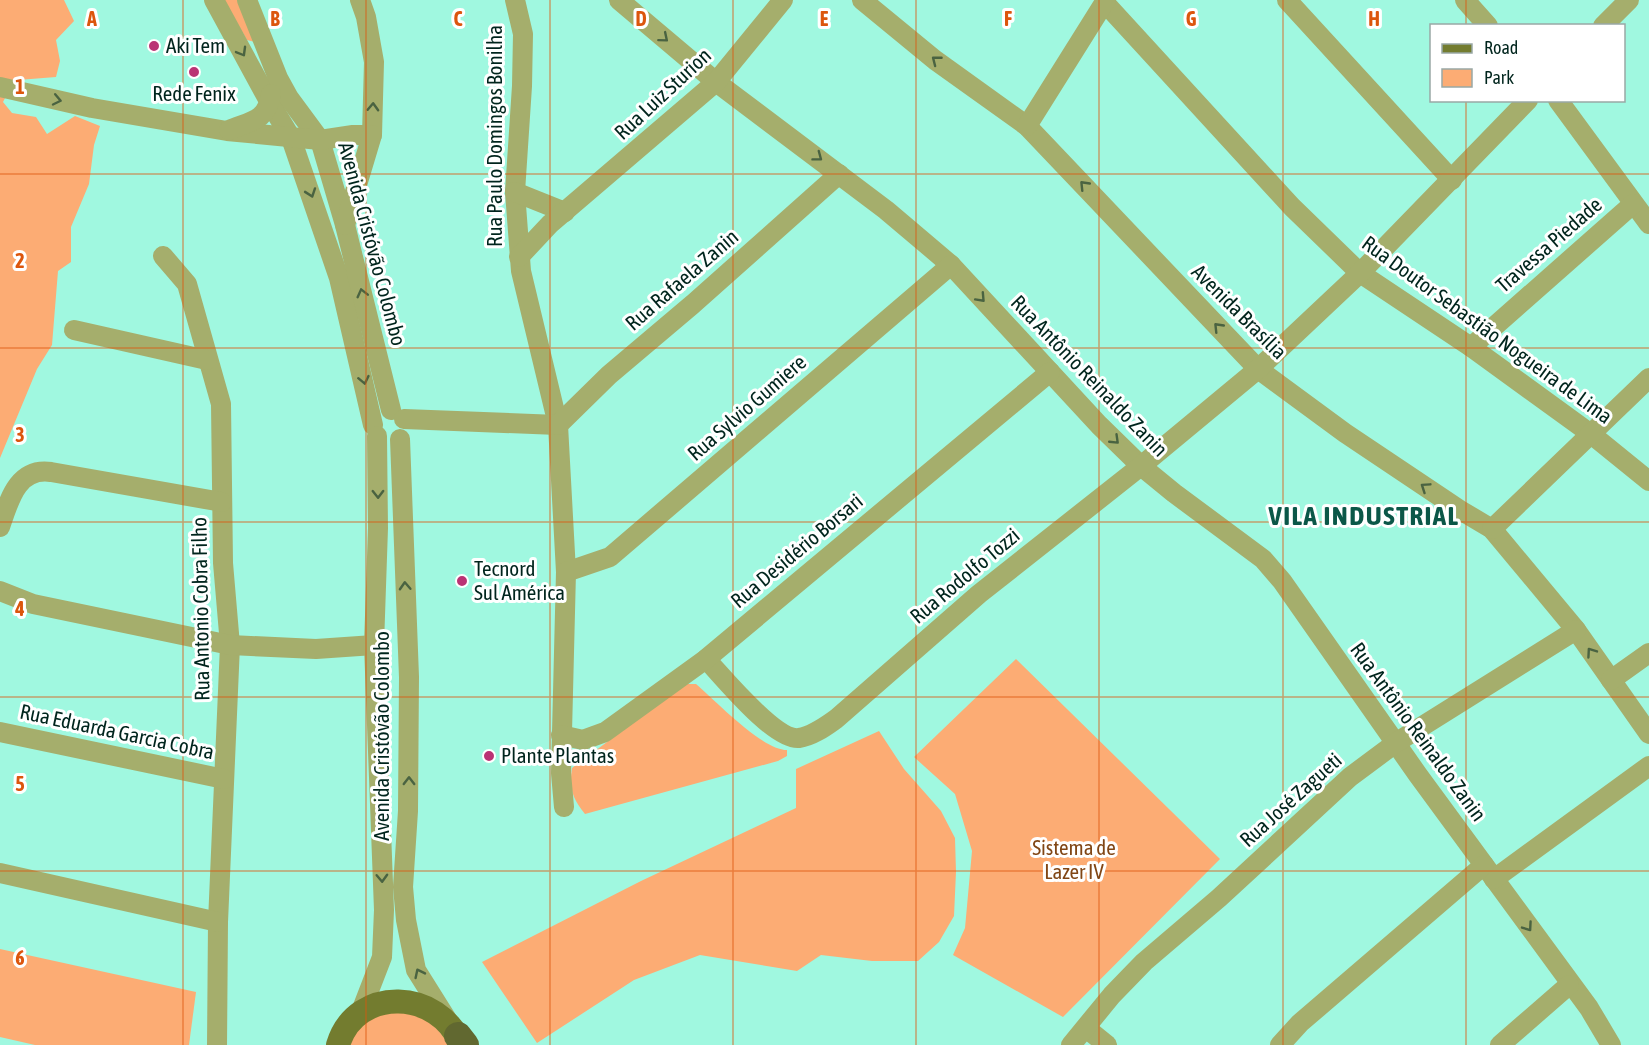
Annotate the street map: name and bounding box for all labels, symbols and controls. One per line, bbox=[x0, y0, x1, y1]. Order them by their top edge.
text: A bbox=[86, 7, 97, 30]
text: B bbox=[270, 7, 280, 30]
text: C bbox=[454, 7, 463, 30]
text: D bbox=[635, 7, 647, 30]
text: E bbox=[820, 7, 829, 30]
text: F bbox=[1004, 7, 1012, 30]
text: G bbox=[1186, 7, 1197, 30]
text: H bbox=[1368, 7, 1380, 30]
legend bbox=[1430, 24, 1625, 102]
street label: Rua Paulo Domingos Bonilha bbox=[482, 25, 506, 247]
one-way arrow bbox=[657, 31, 668, 42]
place label: Aki Tem bbox=[166, 33, 225, 57]
text: Road bbox=[1484, 37, 1518, 58]
marker: Aki Tem bbox=[147, 39, 161, 53]
street label: Rua Luiz Sturion bbox=[609, 43, 715, 144]
one-way arrow bbox=[235, 45, 246, 56]
one-way arrow bbox=[931, 56, 942, 67]
marker: Rede Fenix bbox=[187, 65, 201, 79]
text: Park bbox=[1484, 67, 1514, 88]
text: 1 bbox=[15, 75, 25, 98]
place label: Rede Fenix bbox=[152, 81, 236, 105]
one-way arrow bbox=[52, 93, 62, 106]
one-way arrow bbox=[366, 103, 379, 112]
street label: Avenida Cristóvão Colombo bbox=[334, 139, 412, 348]
one-way arrow bbox=[811, 150, 822, 161]
one-way arrow bbox=[1080, 182, 1091, 193]
one-way arrow bbox=[303, 187, 316, 198]
street label: Travessa Piedade bbox=[1491, 192, 1606, 297]
street label: Rua Rafaela Zanin bbox=[620, 224, 743, 335]
street label: Rua Doutor Sebastião Nogueira de Lima bbox=[1358, 230, 1617, 428]
text: 2 bbox=[15, 249, 25, 272]
street label: Avenida Brasília bbox=[1187, 259, 1292, 364]
one-way arrow bbox=[356, 288, 369, 298]
street label: Rua Antônio Reinaldo Zanin bbox=[1007, 290, 1173, 461]
one-way arrow bbox=[974, 291, 985, 302]
one-way arrow bbox=[1214, 323, 1225, 334]
street label: Rua Sylvio Gumiere bbox=[682, 349, 810, 465]
one-way arrow bbox=[356, 375, 369, 385]
text: 3 bbox=[15, 423, 25, 446]
one-way arrow bbox=[1108, 433, 1118, 444]
one-way arrow bbox=[1421, 483, 1432, 494]
street label: Rua Desidério Borsari bbox=[726, 488, 867, 612]
one-way arrow bbox=[372, 490, 384, 499]
district label: VILA INDUSTRIAL bbox=[1267, 500, 1460, 531]
street label: Rua Antonio Cobra Filho bbox=[186, 517, 214, 701]
street label: Rua Rodolfo Tozzi bbox=[905, 523, 1024, 628]
place label: Tecnord Sul América bbox=[474, 556, 565, 604]
marker: Tecnord Sul América bbox=[455, 574, 469, 588]
one-way arrow bbox=[399, 581, 412, 590]
text: 4 bbox=[14, 597, 25, 620]
street label: Avenida Cristóvão Colombo bbox=[369, 631, 393, 841]
street label: Rua Antônio Reinaldo Zanin bbox=[1346, 638, 1492, 825]
one-way arrow bbox=[1587, 647, 1598, 658]
street label: Rua Eduarda Garcia Cobra bbox=[18, 699, 217, 763]
place label: Plante Plantas bbox=[501, 743, 614, 767]
street label: Rua José Zagueti bbox=[1235, 747, 1346, 851]
marker: Plante Plantas bbox=[482, 749, 496, 763]
text: 5 bbox=[15, 772, 25, 795]
one-way arrow bbox=[403, 776, 415, 785]
park label: Sistema de Lazer IV bbox=[1032, 835, 1116, 883]
one-way arrow bbox=[376, 874, 389, 883]
one-way arrow bbox=[1521, 920, 1532, 931]
text: 6 bbox=[15, 946, 25, 969]
one-way arrow bbox=[415, 969, 426, 980]

